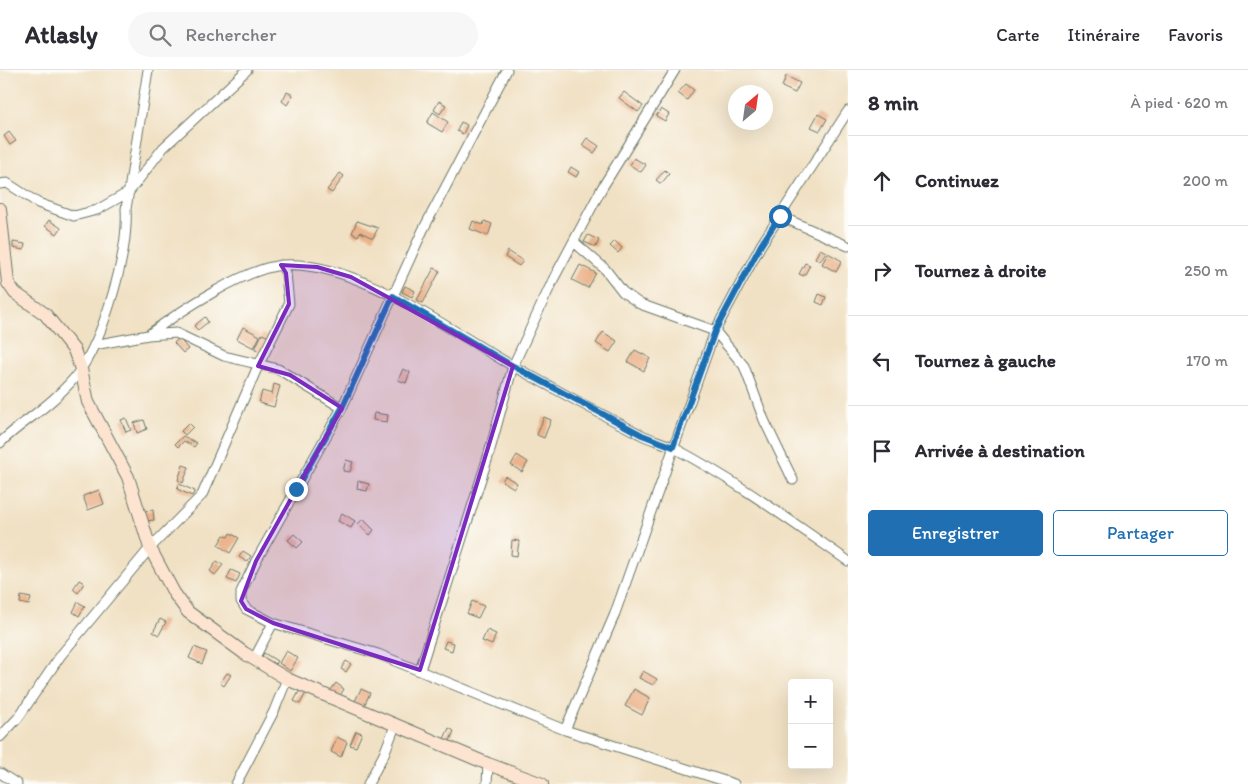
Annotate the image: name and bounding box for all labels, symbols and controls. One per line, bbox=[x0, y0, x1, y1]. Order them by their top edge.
search box bbox=[128, 12, 478, 57]
text: Atlasly bbox=[25, 20, 98, 49]
icon: search bbox=[146, 21, 174, 49]
text: Rechercher bbox=[186, 23, 276, 46]
text: Carte bbox=[996, 24, 1040, 46]
text: Itinéraire bbox=[1068, 24, 1140, 46]
text: Favoris bbox=[1168, 24, 1223, 46]
north arrow bbox=[728, 85, 773, 130]
text: 8 min bbox=[868, 90, 918, 115]
text: À pied · 620 m bbox=[1131, 93, 1228, 112]
icon: ahead bbox=[868, 167, 896, 195]
text: Continuez bbox=[915, 169, 999, 192]
text: 200 m bbox=[1183, 171, 1228, 190]
route start bbox=[769, 205, 792, 228]
icon: right bbox=[868, 257, 896, 285]
text: Tournez à droite bbox=[915, 259, 1047, 282]
text: 250 m bbox=[1184, 261, 1228, 280]
icon: left bbox=[868, 347, 896, 375]
text: Tournez à gauche bbox=[915, 349, 1056, 372]
text: 170 m bbox=[1186, 351, 1228, 370]
icon: arrive bbox=[868, 437, 896, 465]
text: Arrivée à destination bbox=[915, 439, 1085, 462]
route end bbox=[285, 478, 308, 501]
button: Enregistrer bbox=[868, 510, 1043, 556]
button: Partager bbox=[1053, 510, 1228, 556]
map controls bbox=[788, 679, 833, 769]
button: + bbox=[788, 679, 833, 724]
button: − bbox=[788, 724, 833, 769]

